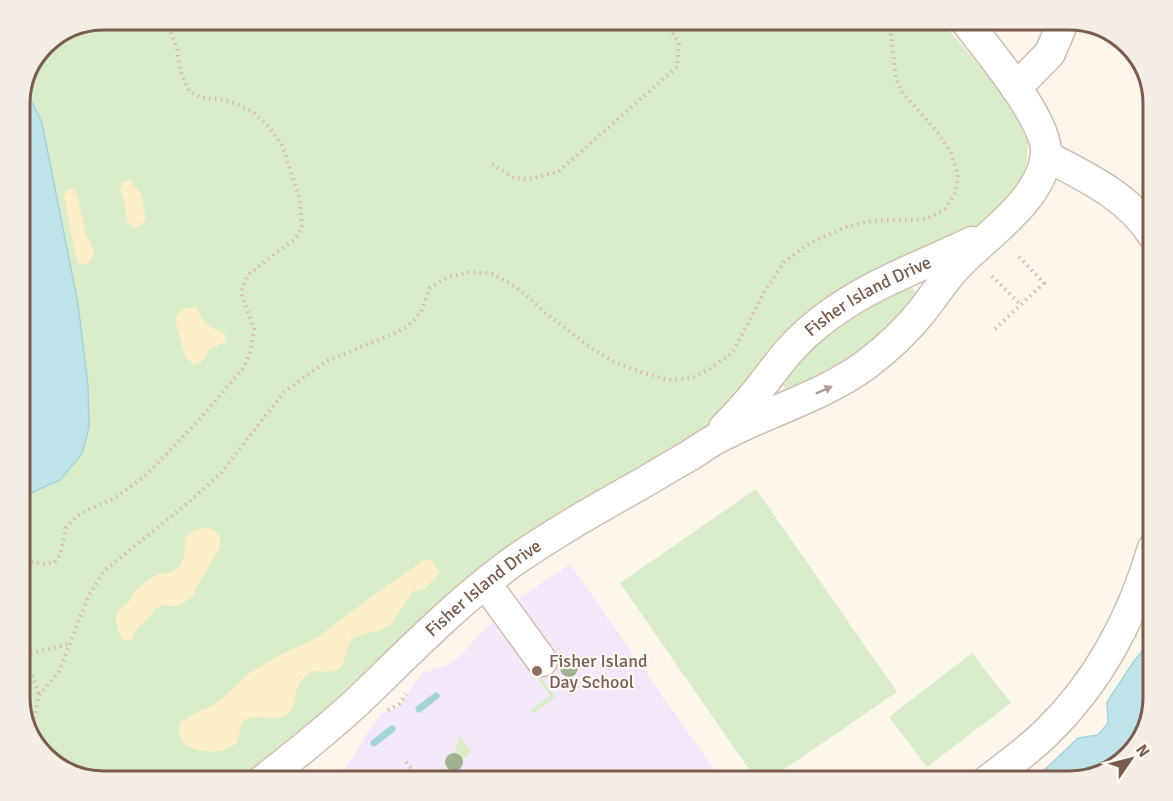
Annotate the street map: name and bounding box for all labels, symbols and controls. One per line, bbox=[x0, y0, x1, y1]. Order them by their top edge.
street label: Fisher Island Drive bbox=[800, 251, 934, 341]
one-way arrow bbox=[816, 385, 833, 394]
street label: Fisher Island Drive bbox=[421, 535, 545, 641]
place label: Fisher Island Day School bbox=[549, 650, 648, 693]
marker: Fisher Island Day School bbox=[530, 664, 544, 678]
north arrow bbox=[1101, 729, 1161, 789]
text: N bbox=[1131, 741, 1154, 761]

